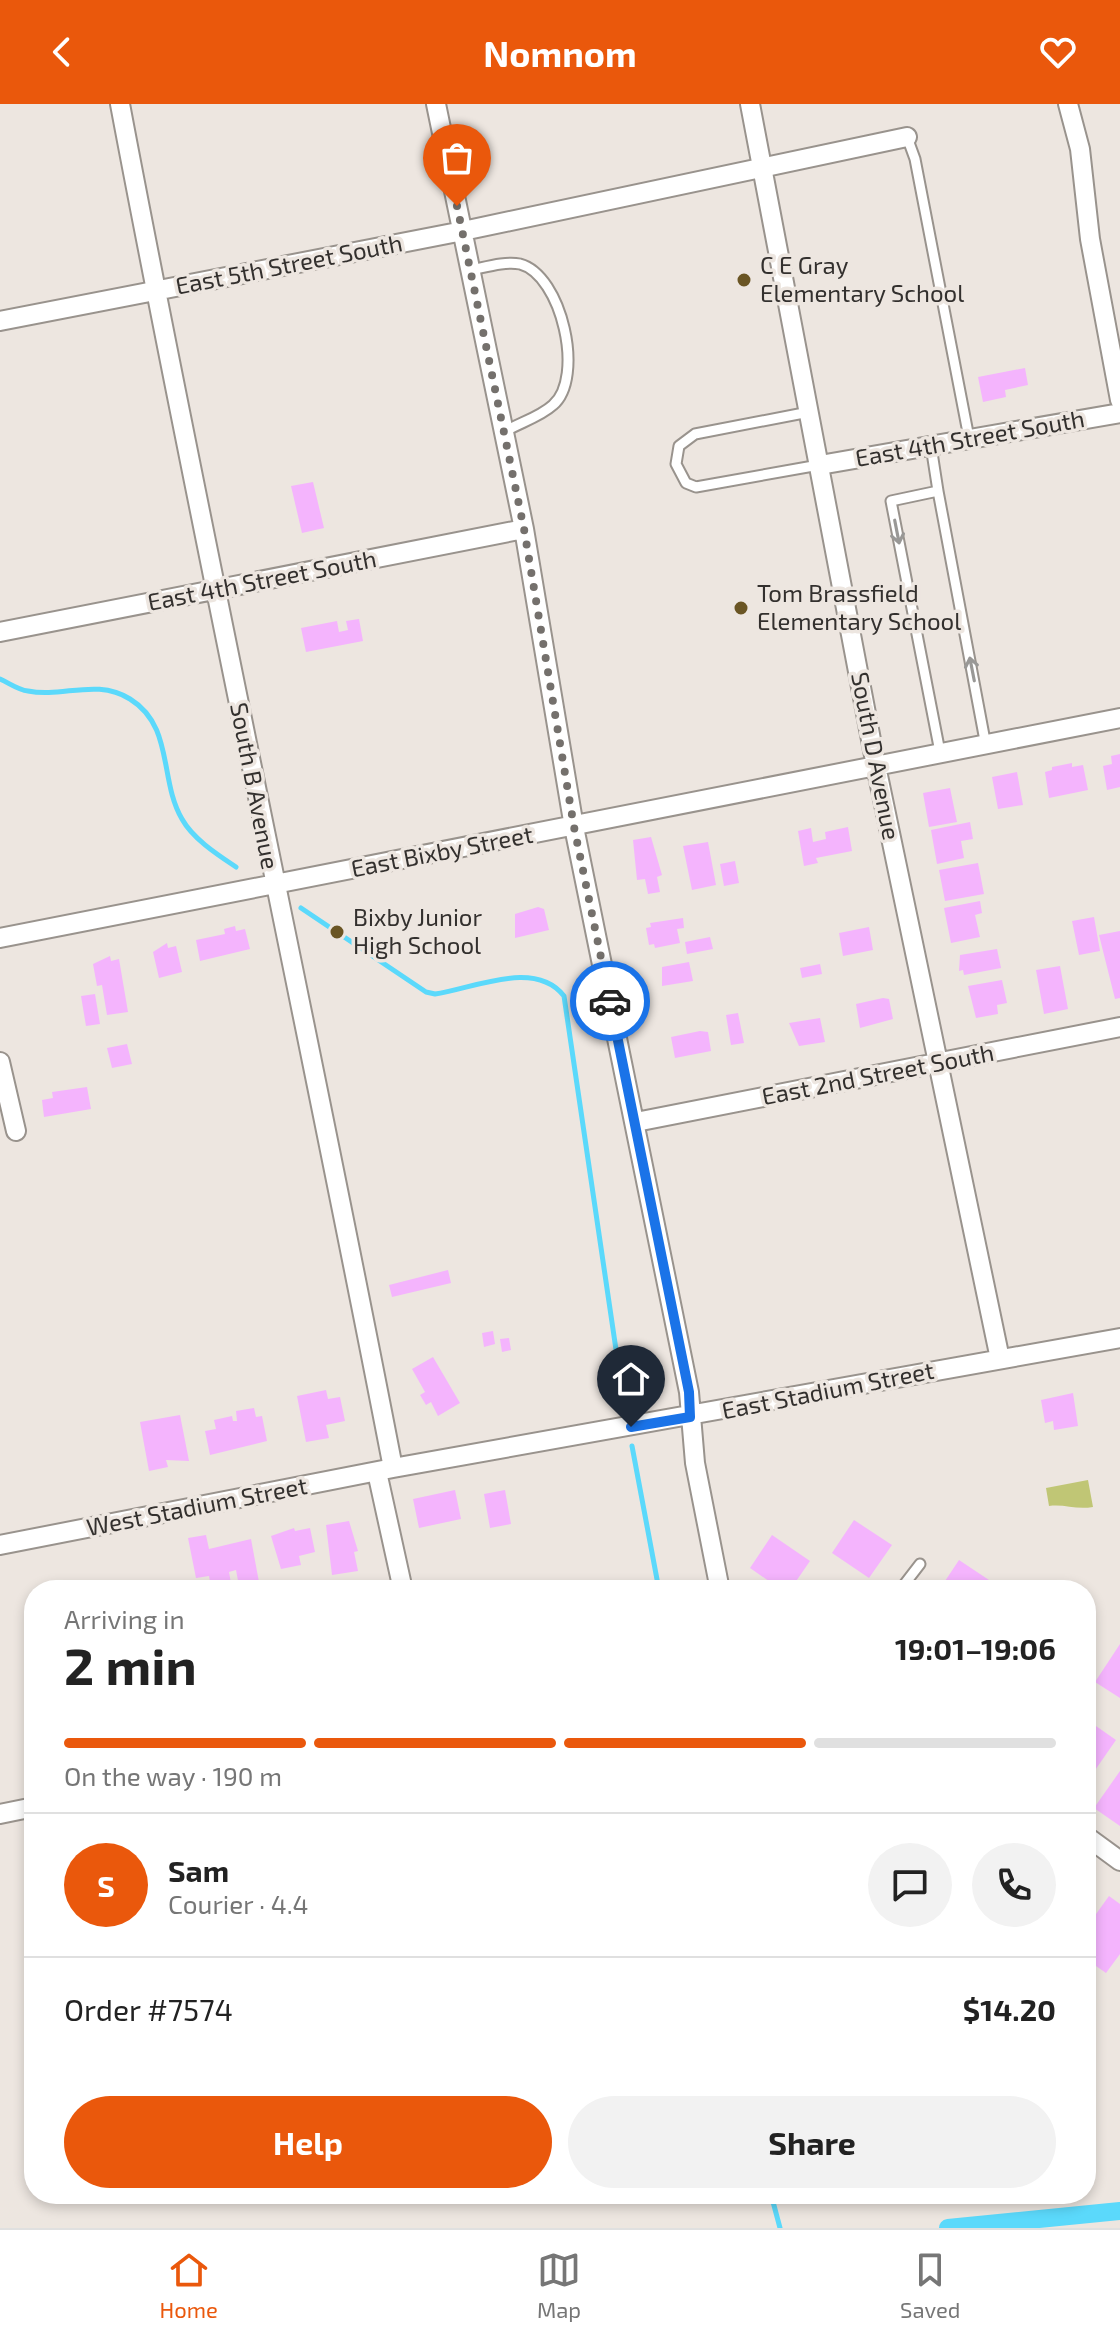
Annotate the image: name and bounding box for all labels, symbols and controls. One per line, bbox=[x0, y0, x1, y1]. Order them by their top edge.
icon: back bbox=[40, 30, 84, 74]
icon: heart bbox=[1036, 30, 1080, 74]
text: Nomnom bbox=[483, 31, 637, 74]
pin bbox=[423, 124, 491, 206]
icon: bag bbox=[435, 136, 479, 180]
street label: East 5th Street South bbox=[173, 227, 405, 300]
place label: C E Gray Elementary School bbox=[760, 250, 964, 307]
marker: C E Gray Elementary School bbox=[735, 271, 753, 289]
street label: East 4th Street South bbox=[853, 403, 1087, 472]
one-way arrow bbox=[890, 518, 905, 544]
street label: East 4th Street South bbox=[145, 543, 379, 616]
place label: Tom Brassfield Elementary School bbox=[757, 578, 961, 635]
marker: Tom Brassfield Elementary School bbox=[732, 599, 750, 617]
one-way arrow bbox=[963, 657, 978, 682]
street label: South D Avenue bbox=[846, 669, 907, 842]
street label: South B Avenue bbox=[225, 700, 286, 872]
street label: East Bixby Street bbox=[348, 819, 535, 882]
place label: Bixby Junior High School bbox=[353, 902, 482, 959]
marker: Bixby Junior High School bbox=[328, 923, 346, 941]
courier bbox=[570, 961, 650, 1041]
icon: car bbox=[588, 979, 632, 1023]
street label: East 2nd Street South bbox=[759, 1037, 996, 1110]
pin bbox=[597, 1345, 665, 1427]
street label: East Stadium Street bbox=[719, 1355, 936, 1424]
icon: home bbox=[609, 1357, 653, 1401]
street label: West Stadium Street bbox=[84, 1470, 309, 1541]
text: Arriving in bbox=[64, 1603, 185, 1634]
text: 19:01–19:06 bbox=[895, 1630, 1056, 1666]
text: 2 min bbox=[64, 1633, 197, 1695]
text: On the way · 190 m bbox=[64, 1760, 282, 1791]
button: chat bbox=[868, 1843, 952, 1927]
button: phone bbox=[972, 1843, 1056, 1927]
text: Sam bbox=[168, 1852, 229, 1888]
text: S bbox=[97, 1867, 115, 1903]
text: Courier · 4.4 bbox=[168, 1888, 309, 1919]
text: Order #7574 bbox=[64, 1991, 233, 2027]
text: $14.20 bbox=[963, 1991, 1056, 2027]
button: Help bbox=[64, 2096, 552, 2188]
button: Share bbox=[568, 2096, 1056, 2188]
tab: Home bbox=[160, 2248, 218, 2322]
tab: Map bbox=[537, 2248, 581, 2322]
tab: Saved bbox=[900, 2248, 960, 2322]

